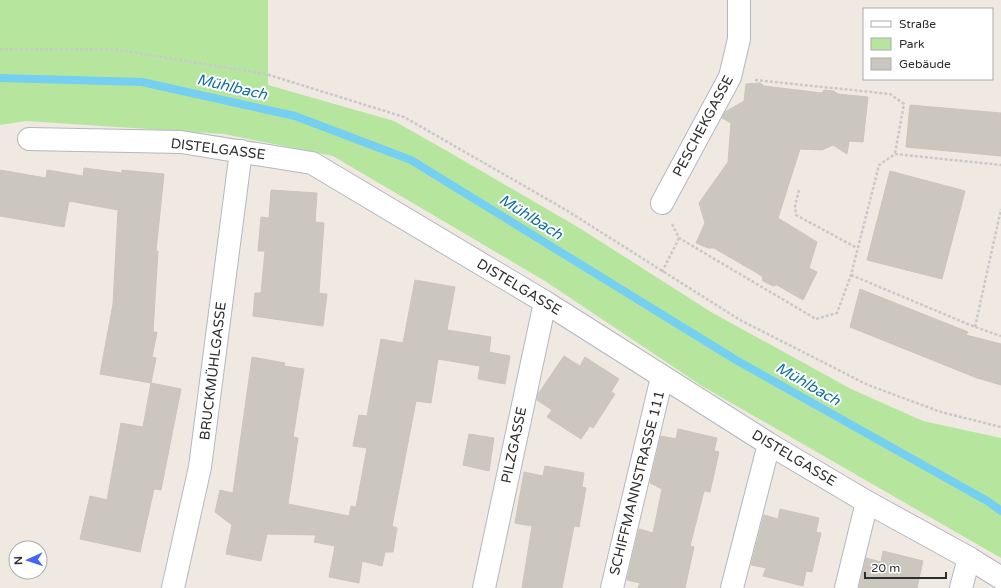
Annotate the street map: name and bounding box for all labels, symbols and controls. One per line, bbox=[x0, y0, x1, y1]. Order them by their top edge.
legend bbox=[863, 8, 993, 80]
text: Straße bbox=[899, 17, 936, 31]
text: Park bbox=[899, 37, 925, 51]
text: Gebäude bbox=[899, 57, 951, 71]
water label: Mühlbach bbox=[195, 70, 270, 104]
street label: PESCHEKGASSE bbox=[669, 72, 737, 180]
street label: DISTELGASSE bbox=[170, 135, 266, 163]
water label: Mühlbach bbox=[496, 190, 567, 244]
street label: DISTELGASSE bbox=[474, 255, 564, 319]
street label: BRUCKMÜHLGASSE bbox=[196, 301, 230, 441]
water label: Mühlbach bbox=[773, 358, 844, 410]
street label: SCHIFFMANNSTRASSE 111 bbox=[606, 389, 668, 577]
street label: PILZGASSE bbox=[498, 405, 530, 485]
street label: DISTELGASSE bbox=[749, 426, 839, 490]
north arrow bbox=[8, 540, 48, 580]
scale bar bbox=[865, 554, 946, 580]
text: N bbox=[12, 556, 25, 565]
text: 20 m bbox=[871, 561, 900, 575]

